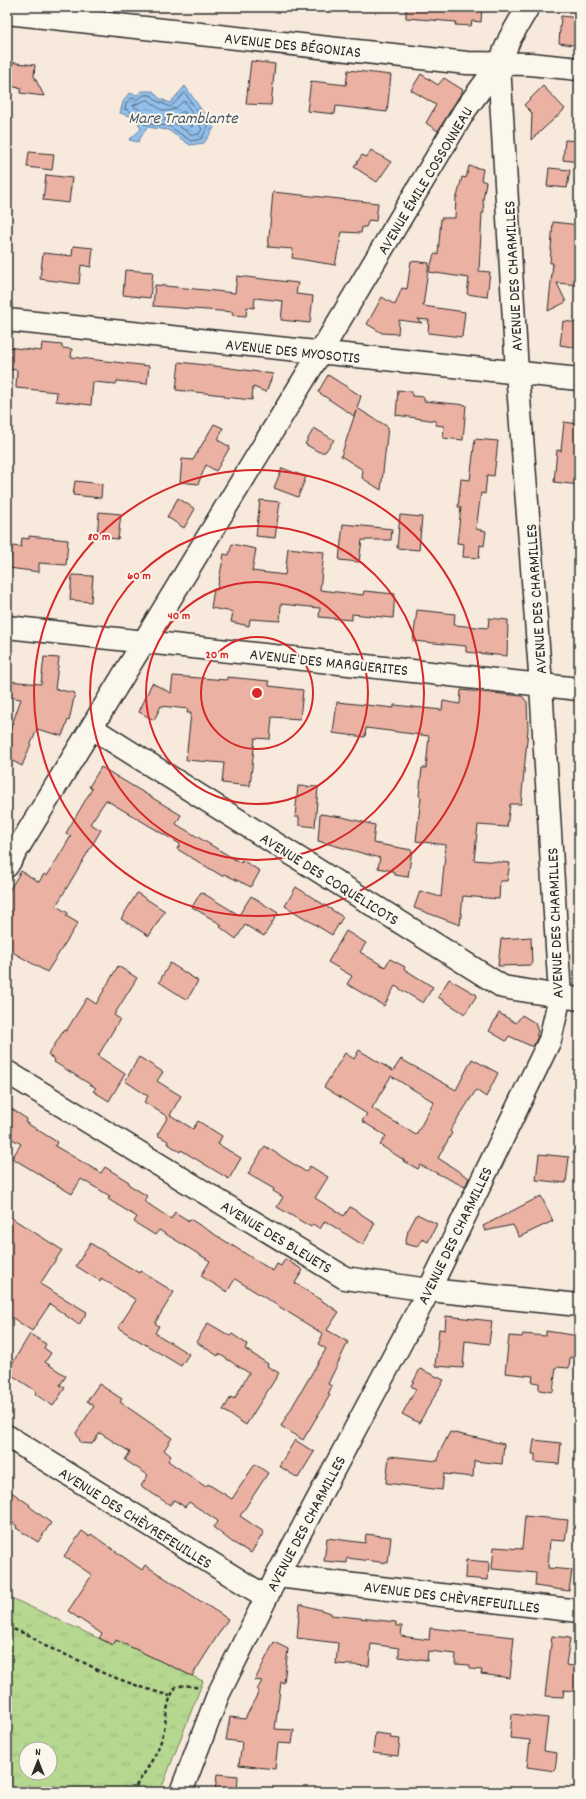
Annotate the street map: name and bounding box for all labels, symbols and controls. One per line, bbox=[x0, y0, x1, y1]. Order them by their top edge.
street label: AVENUE DES BÉGONIAS bbox=[223, 28, 362, 65]
street label: AVENUE ÉMILE COSSONNEAU bbox=[373, 103, 480, 260]
water label: Mare Tramblante bbox=[128, 108, 239, 132]
street label: AVENUE DES CHARMILLES bbox=[499, 200, 530, 352]
street label: AVENUE DES MYOSOTIS bbox=[224, 334, 361, 371]
street label: AVENUE DES CHARMILLES bbox=[521, 523, 554, 675]
text: 80 m bbox=[88, 529, 110, 546]
text: 60 m bbox=[127, 568, 151, 585]
text: 40 m bbox=[168, 608, 190, 625]
street label: AVENUE DES MARGUERITES bbox=[249, 644, 409, 683]
text: 20 m bbox=[206, 647, 228, 664]
centre of rings bbox=[250, 686, 264, 700]
street label: AVENUE DES COQUELICOTS bbox=[255, 828, 403, 932]
street label: AVENUE DES CHARMILLES bbox=[542, 847, 571, 999]
street label: AVENUE DES CHARMILLES bbox=[413, 1163, 500, 1309]
street label: AVENUE DES BLEUETS bbox=[216, 1196, 336, 1281]
street label: AVENUE DES CHARMILLES bbox=[262, 1452, 353, 1596]
street label: AVENUE DES CHÈVREFEUILLES bbox=[53, 1462, 216, 1576]
street label: AVENUE DES CHÈVREFEUILLES bbox=[362, 1576, 541, 1621]
north arrow bbox=[18, 1741, 58, 1781]
text: N bbox=[35, 1745, 41, 1761]

